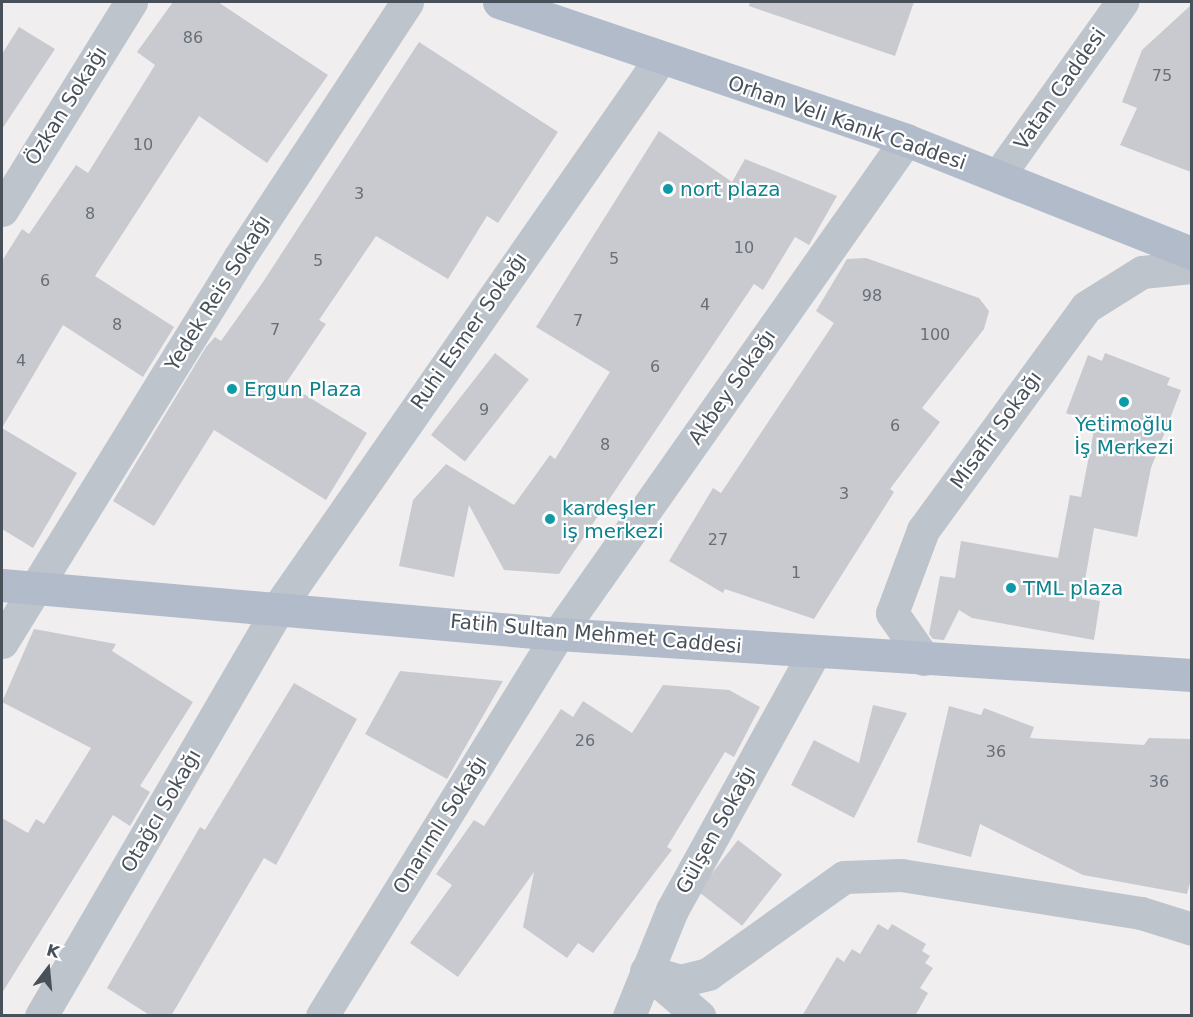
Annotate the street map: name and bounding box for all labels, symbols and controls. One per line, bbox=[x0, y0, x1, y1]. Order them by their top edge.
street label: Vatan Caddesi bbox=[1009, 23, 1111, 155]
house number: 86 bbox=[183, 28, 203, 48]
street label: Özkan Sokağı bbox=[20, 42, 112, 170]
house number: 75 bbox=[1152, 66, 1172, 86]
street label: Orhan Veli Kanık Caddesi bbox=[725, 71, 969, 175]
house number: 10 bbox=[133, 135, 153, 155]
place label: nort plaza bbox=[680, 177, 781, 201]
marker: nort plaza bbox=[661, 182, 675, 196]
house number: 3 bbox=[354, 184, 364, 204]
house number: 8 bbox=[85, 204, 95, 224]
street label: Yedek Reis Sokağı bbox=[160, 211, 276, 375]
house number: 10 bbox=[734, 238, 754, 258]
street label: Ruhi Esmer Sokağı bbox=[406, 248, 532, 414]
house number: 5 bbox=[609, 249, 619, 269]
house number: 5 bbox=[313, 251, 323, 271]
house number: 6 bbox=[40, 271, 50, 291]
house number: 98 bbox=[862, 286, 882, 306]
house number: 4 bbox=[700, 295, 710, 315]
house number: 7 bbox=[573, 311, 583, 331]
house number: 8 bbox=[112, 315, 122, 335]
house number: 7 bbox=[270, 320, 280, 340]
street label: Akbey Sokağı bbox=[683, 325, 781, 449]
house number: 100 bbox=[920, 325, 950, 345]
house number: 4 bbox=[16, 351, 26, 371]
house number: 6 bbox=[650, 357, 660, 377]
street label: Misafir Sokağı bbox=[945, 367, 1047, 493]
place label: Ergun Plaza bbox=[244, 377, 362, 401]
marker: Ergun Plaza bbox=[225, 382, 239, 396]
marker: Yetimoğlu İş Merkezi bbox=[1117, 395, 1131, 409]
house number: 9 bbox=[479, 400, 489, 420]
place label: Yetimoğlu İş Merkezi bbox=[1074, 412, 1174, 459]
house number: 6 bbox=[890, 416, 900, 436]
house number: 8 bbox=[600, 435, 610, 455]
house number: 3 bbox=[839, 484, 849, 504]
place label: kardeşler iş merkezi bbox=[562, 496, 664, 543]
marker: kardeşler iş merkezi bbox=[543, 512, 557, 526]
house number: 27 bbox=[708, 530, 728, 550]
house number: 1 bbox=[791, 563, 801, 583]
place label: TML plaza bbox=[1023, 576, 1123, 600]
marker: TML plaza bbox=[1004, 581, 1018, 595]
street label: Fatih Sultan Mehmet Caddesi bbox=[449, 609, 743, 659]
house number: 26 bbox=[575, 731, 595, 751]
house number: 36 bbox=[986, 742, 1006, 762]
street label: Otağcı Sokağı bbox=[116, 745, 206, 877]
street label: Onarımlı Sokağı bbox=[388, 752, 492, 898]
street label: Gülşen Sokağı bbox=[671, 762, 761, 898]
house number: 36 bbox=[1149, 772, 1169, 792]
north arrow bbox=[18, 939, 78, 999]
text: K bbox=[45, 940, 62, 962]

